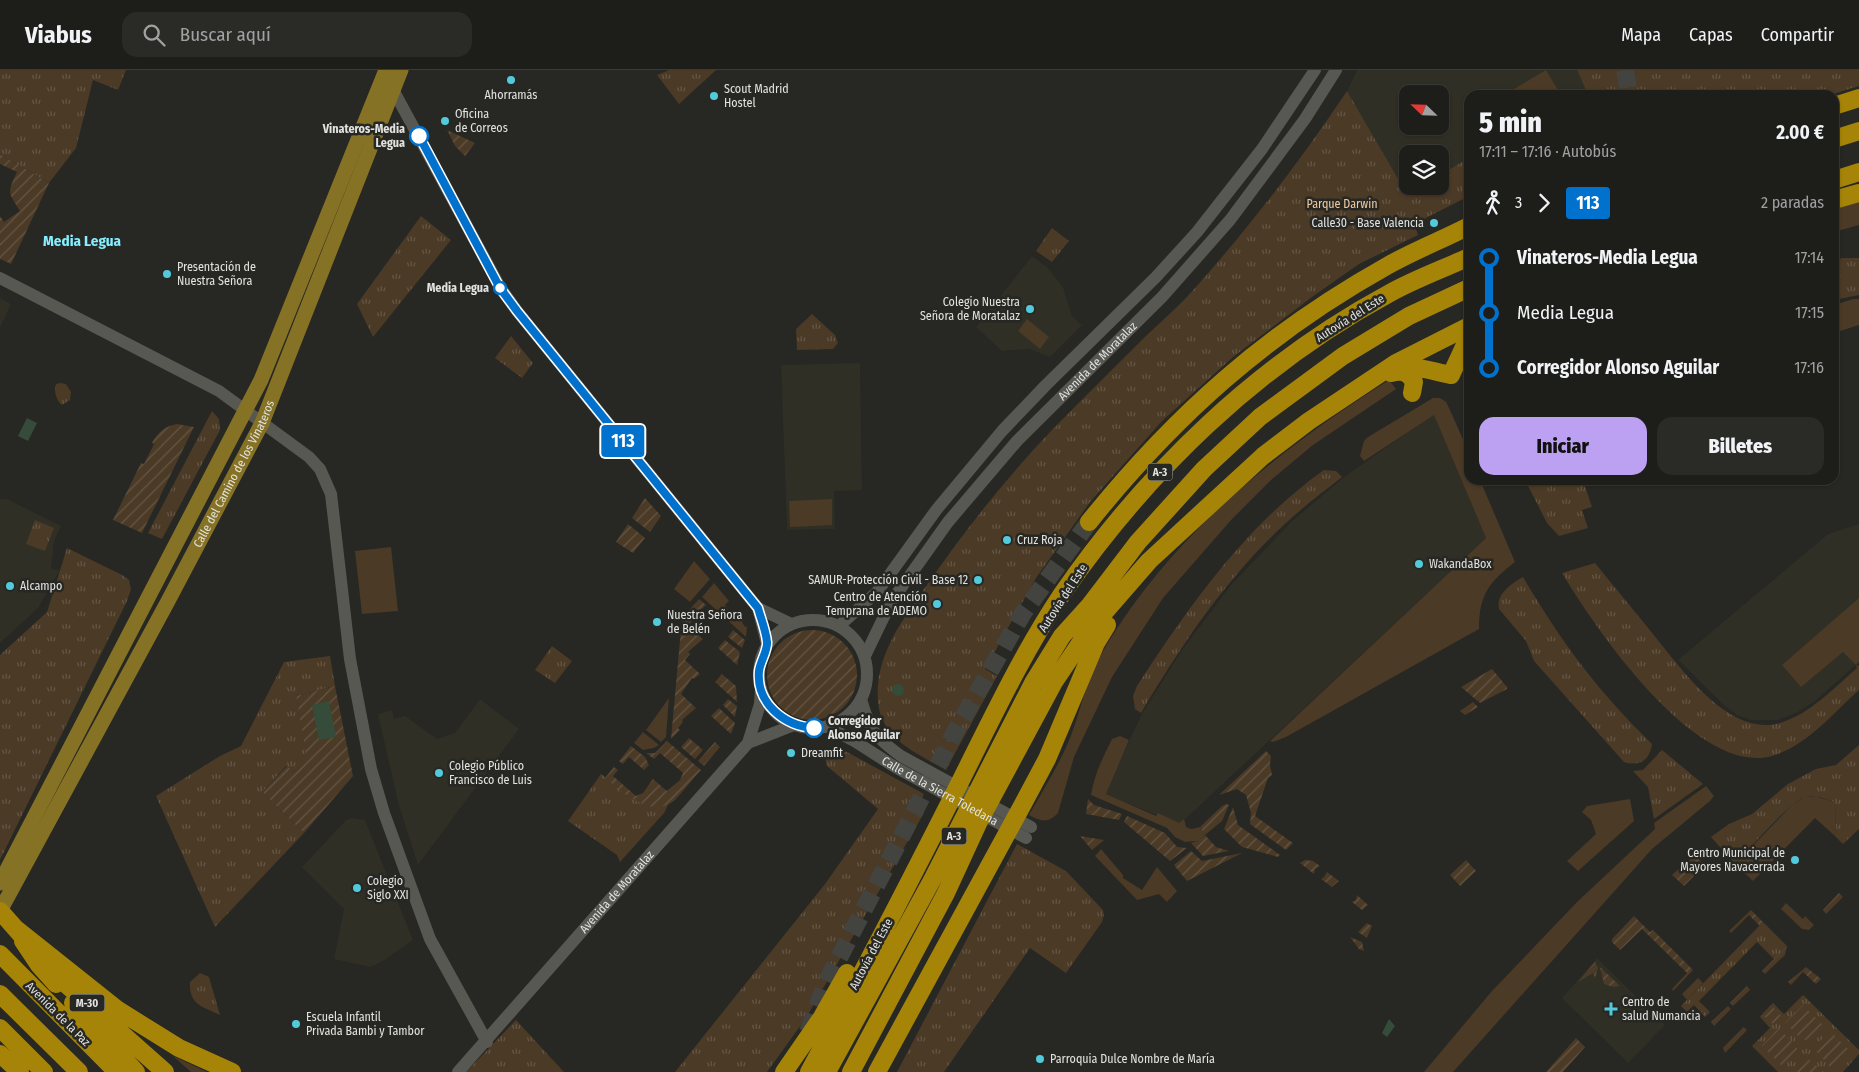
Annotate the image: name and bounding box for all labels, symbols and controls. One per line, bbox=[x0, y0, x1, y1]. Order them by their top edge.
search box bbox=[122, 12, 472, 57]
text: Viabus bbox=[25, 21, 92, 49]
icon: search bbox=[140, 21, 168, 49]
text: Buscar aquí bbox=[180, 23, 271, 46]
text: Mapa bbox=[1621, 24, 1661, 46]
text: Capas bbox=[1689, 24, 1733, 46]
text: Compartir bbox=[1761, 24, 1834, 46]
marker: Ahorramás bbox=[505, 74, 517, 86]
place label: Scout Madrid Hostel bbox=[724, 82, 789, 110]
north arrow bbox=[1399, 85, 1449, 135]
map controls bbox=[1399, 85, 1449, 195]
place label: Ahorramás bbox=[485, 88, 537, 102]
marker: Scout Madrid Hostel bbox=[708, 90, 720, 102]
text: 5 min bbox=[1479, 106, 1542, 139]
place label: Oficina de Correos bbox=[455, 107, 508, 135]
marker: Oficina de Correos bbox=[439, 115, 451, 127]
text: 2.00 € bbox=[1776, 121, 1824, 144]
place label: Vinateros-Media Legua bbox=[322, 122, 405, 150]
marker: Vinateros-Media Legua bbox=[409, 126, 429, 146]
text: 17:11 – 17:16 · Autobús bbox=[1479, 142, 1616, 161]
button: layers bbox=[1399, 145, 1449, 195]
icon: walk bbox=[1479, 189, 1507, 217]
icon: forward bbox=[1530, 189, 1558, 217]
text: 113 bbox=[1576, 192, 1600, 214]
text: 3 bbox=[1515, 193, 1522, 212]
text: 2 paradas bbox=[1761, 193, 1824, 212]
park label: Parque Darwin bbox=[1307, 197, 1377, 211]
place label: Calle30 - Base Valencia bbox=[1312, 216, 1424, 230]
marker: Calle30 - Base Valencia bbox=[1428, 217, 1440, 229]
district label: Media Legua bbox=[43, 232, 121, 250]
text: Vinateros-Media Legua bbox=[1517, 246, 1698, 269]
text: 17:14 bbox=[1795, 248, 1824, 267]
place label: Presentación de Nuestra Señora bbox=[177, 260, 256, 288]
marker: Presentación de Nuestra Señora bbox=[161, 268, 173, 280]
place label: Media Legua bbox=[427, 281, 489, 295]
marker: Media Legua bbox=[493, 281, 507, 295]
street label: Autovía del Este bbox=[1313, 291, 1387, 345]
place label: Colegio Nuestra Señora de Moratalaz bbox=[920, 295, 1020, 323]
text: Media Legua bbox=[1517, 301, 1614, 324]
marker: Colegio Nuestra Señora de Moratalaz bbox=[1024, 303, 1036, 315]
text: 17:15 bbox=[1795, 303, 1824, 322]
street label: Avenida de Moratalaz bbox=[1055, 319, 1140, 403]
text: Corregidor Alonso Aguilar bbox=[1517, 356, 1719, 379]
text: 17:16 bbox=[1794, 358, 1824, 377]
street label: Calle del Camino de los Vinateros bbox=[191, 398, 277, 550]
button: Iniciar bbox=[1479, 417, 1647, 475]
button: Billetes bbox=[1657, 417, 1824, 475]
line badge: 113 bbox=[594, 425, 652, 457]
text: 113 bbox=[611, 430, 635, 452]
road number: A-3 bbox=[1148, 464, 1172, 481]
place label: Cruz Roja bbox=[1017, 533, 1063, 547]
marker: Cruz Roja bbox=[1001, 534, 1013, 546]
place label: WakandaBox bbox=[1429, 557, 1492, 571]
marker: WakandaBox bbox=[1413, 558, 1425, 570]
street label: Autovía del Este bbox=[1036, 561, 1090, 635]
place label: SAMUR-Protección Civil - Base 12 bbox=[808, 573, 968, 587]
marker: SAMUR-Protección Civil - Base 12 bbox=[972, 574, 984, 586]
place label: Alcampo bbox=[20, 579, 62, 593]
marker: Alcampo bbox=[4, 580, 16, 592]
place label: Centro de Atención Temprana de ADEMO bbox=[826, 590, 927, 618]
marker: Centro de Atención Temprana de ADEMO bbox=[931, 598, 943, 610]
place label: Nuestra Señora de Belén bbox=[667, 608, 742, 636]
marker: Nuestra Señora de Belén bbox=[651, 616, 663, 628]
place label: Corregidor Alonso Aguilar bbox=[827, 714, 900, 742]
marker: Corregidor Alonso Aguilar bbox=[804, 718, 824, 738]
place label: Dreamfit bbox=[801, 746, 843, 760]
marker: Dreamfit bbox=[785, 747, 797, 759]
street label: Calle de la Sierra Toledana bbox=[879, 753, 1000, 829]
place label: Colegio Público Francisco de Luis bbox=[449, 759, 532, 787]
marker: Colegio Público Francisco de Luis bbox=[433, 767, 445, 779]
road number: A-3 bbox=[942, 828, 966, 844]
place label: Centro Municipal de Mayores Navacerrada bbox=[1680, 846, 1785, 874]
street label: Avenida de Moratalaz bbox=[577, 848, 657, 936]
marker: Centro Municipal de Mayores Navacerrada bbox=[1789, 854, 1801, 866]
place label: Colegio Siglo XXI bbox=[367, 874, 409, 902]
marker: Colegio Siglo XXI bbox=[351, 882, 363, 894]
street label: Autovía del Este bbox=[846, 916, 896, 992]
street label: Avenida de la Paz bbox=[23, 979, 93, 1049]
road number: M-30 bbox=[70, 994, 104, 1011]
place label: Centro de salud Numancia bbox=[1622, 995, 1701, 1023]
marker: Centro de salud Numancia bbox=[1604, 1002, 1618, 1016]
place label: Escuela Infantil Privada Bambi y Tambor bbox=[306, 1010, 425, 1038]
marker: Escuela Infantil Privada Bambi y Tambor bbox=[290, 1018, 302, 1030]
place label: Parroquia Dulce Nombre de María bbox=[1050, 1052, 1215, 1066]
marker: Parroquia Dulce Nombre de María bbox=[1034, 1053, 1046, 1065]

